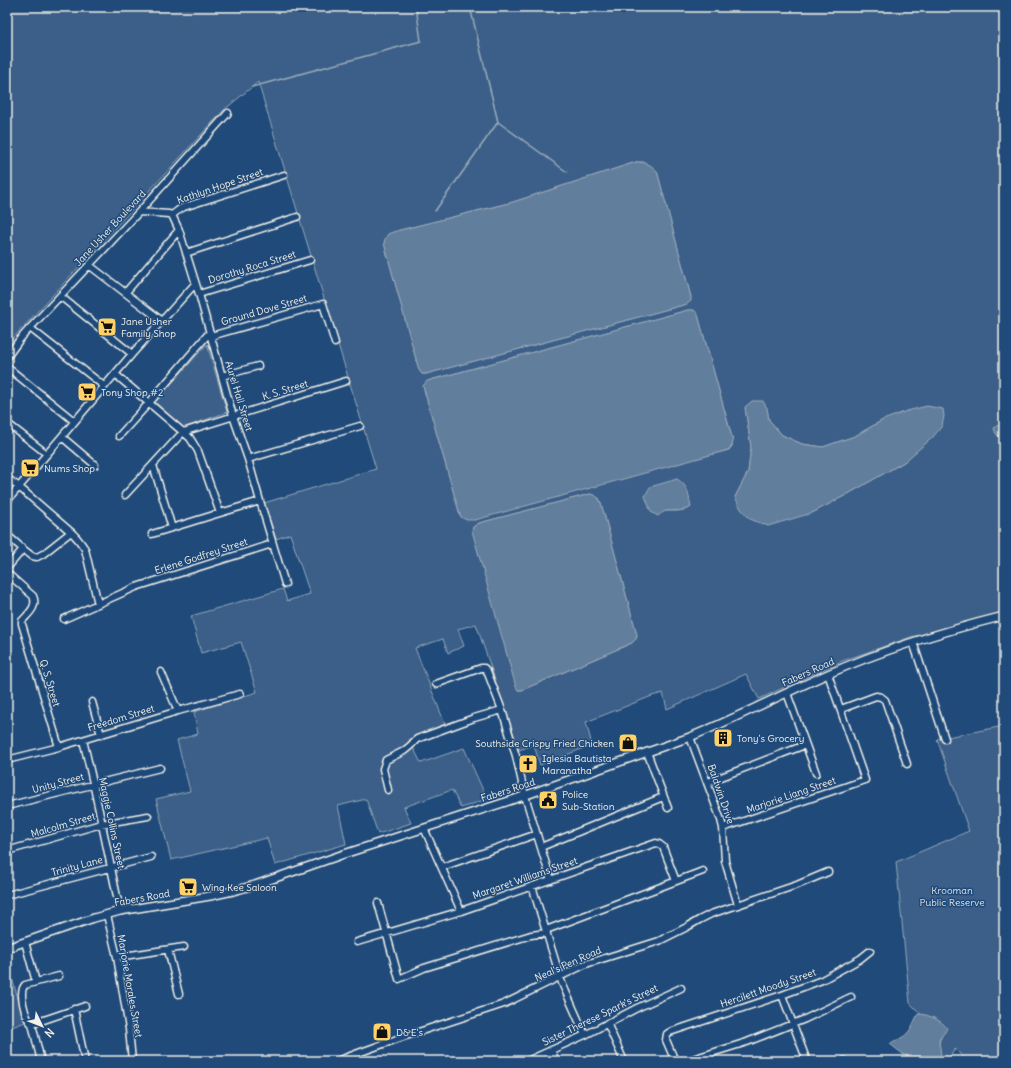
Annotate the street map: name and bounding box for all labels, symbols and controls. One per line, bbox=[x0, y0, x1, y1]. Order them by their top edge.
street label: Kathlyn Hope Street bbox=[175, 165, 265, 207]
street label: Jane Usher Boulevard bbox=[71, 187, 149, 269]
street label: Dorothy Roca Street bbox=[207, 247, 298, 287]
street label: Ground Dove Street bbox=[220, 291, 309, 328]
place label: Jane Usher Family Shop bbox=[121, 315, 176, 340]
supermarket icon: Jane Usher Family Shop bbox=[96, 316, 118, 338]
street label: Aurel Hall Street bbox=[222, 359, 256, 433]
street label: K. S. Street bbox=[260, 377, 310, 403]
supermarket icon: Tony Shop #2 bbox=[76, 381, 98, 403]
place label: Tony Shop #2 bbox=[101, 386, 164, 399]
supermarket icon: Nums Shop bbox=[19, 457, 41, 479]
place label: Nums Shop bbox=[44, 462, 95, 475]
street label: Erlene Godfrey Street bbox=[153, 535, 250, 577]
street label: Fabers Road bbox=[780, 655, 836, 689]
street label: Q. S. Street bbox=[37, 658, 63, 709]
street label: Freedom Street bbox=[86, 701, 157, 734]
building icon: Tony's Grocery bbox=[712, 727, 734, 749]
shop icon: Southside Crispy Fried Chicken bbox=[617, 732, 639, 754]
place label: Tony's Grocery bbox=[737, 732, 804, 745]
place label: Southside Crispy Fried Chicken bbox=[475, 737, 614, 750]
place label: Iglesia Bautista Maranatha bbox=[542, 752, 612, 777]
church icon: Iglesia Bautista Maranatha bbox=[517, 753, 539, 775]
street label: Baldwin Drive bbox=[705, 762, 737, 826]
street label: Unity Street bbox=[31, 770, 86, 796]
street label: Marjorie Liang Street bbox=[745, 773, 838, 816]
street label: Fabers Road bbox=[479, 775, 537, 805]
street label: Maggie Collins Street bbox=[96, 776, 128, 870]
place label: Police Sub-Station bbox=[562, 788, 615, 813]
public building icon: Police Sub-Station bbox=[537, 789, 559, 811]
street label: Malcolm Street bbox=[29, 809, 97, 840]
street label: Trinity Lane bbox=[50, 853, 104, 879]
street label: Margaret Williams Street bbox=[471, 854, 580, 902]
supermarket icon: Wing Kee Saloon bbox=[177, 876, 199, 898]
place label: Wing Kee Saloon bbox=[202, 881, 277, 894]
park label: Krooman Public Reserve bbox=[919, 884, 985, 909]
street label: Fabers Road bbox=[113, 887, 171, 909]
street label: Marjorie Morales Street bbox=[115, 933, 146, 1039]
street label: Neal's Pen Road bbox=[533, 943, 603, 985]
street label: Hercilett Moody Street bbox=[718, 965, 818, 1011]
street label: Sister Therese Spark's Street bbox=[540, 981, 660, 1049]
north arrow bbox=[22, 1006, 62, 1046]
shop icon: D&E's bbox=[371, 1021, 393, 1043]
text: N bbox=[42, 1025, 57, 1040]
place label: D&E's bbox=[396, 1026, 424, 1039]

